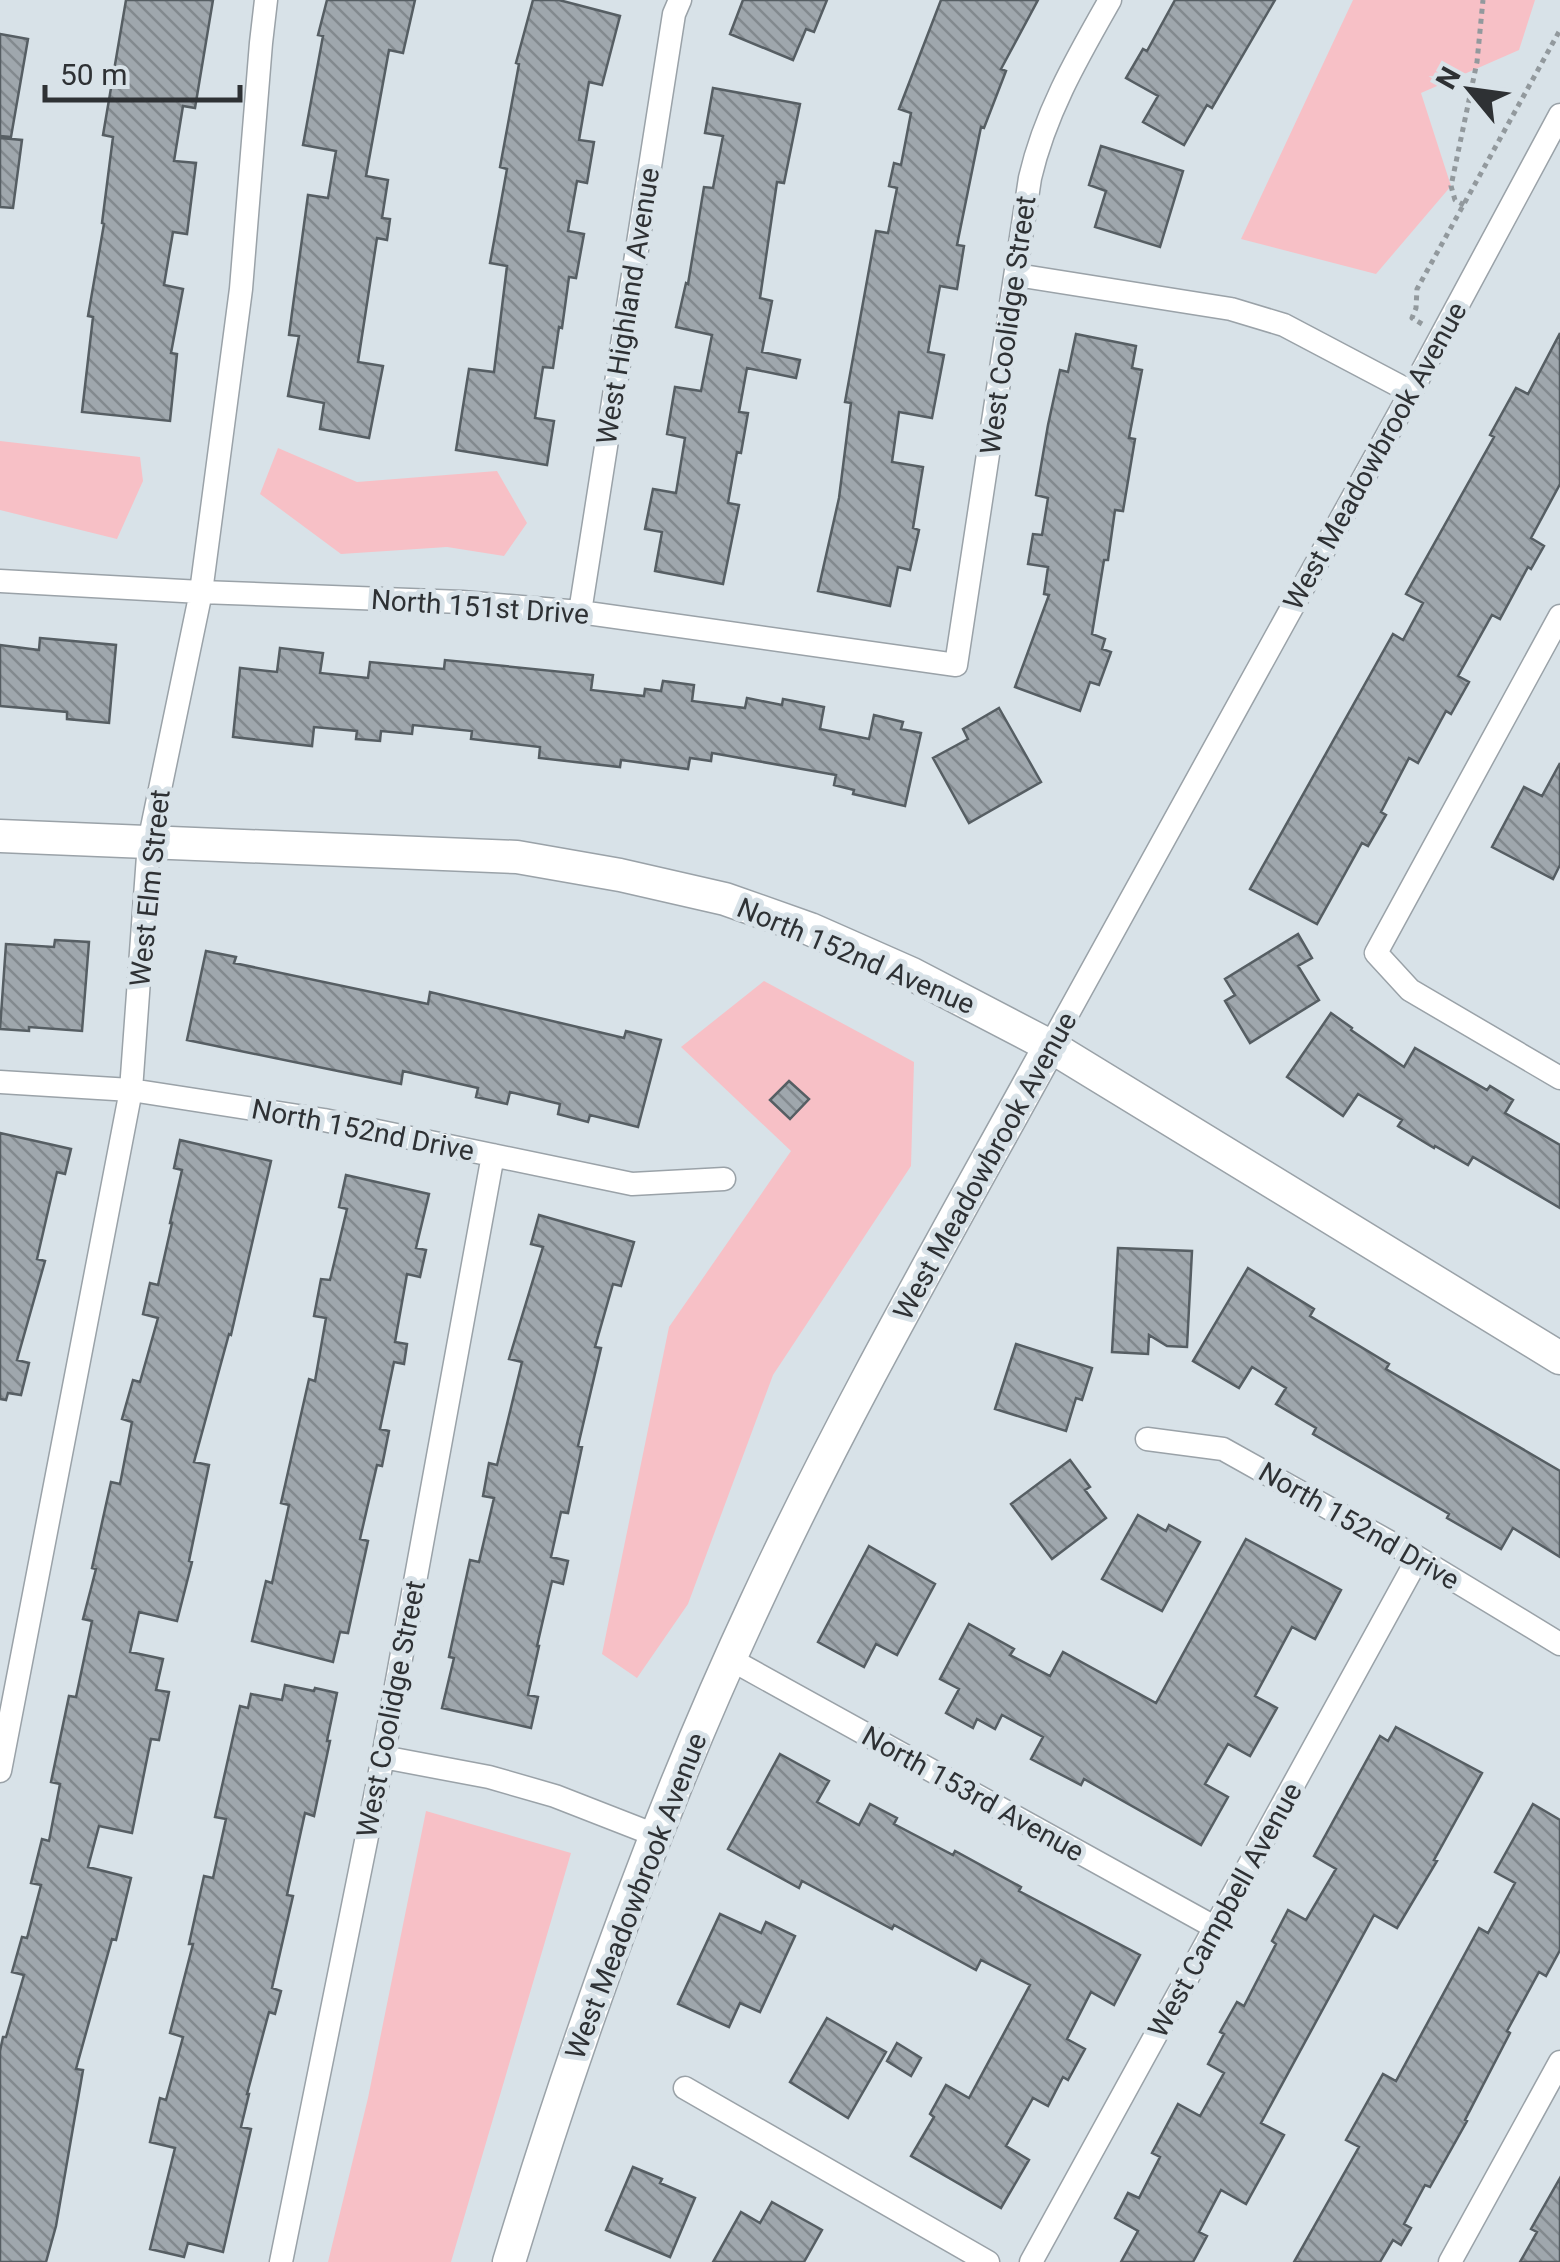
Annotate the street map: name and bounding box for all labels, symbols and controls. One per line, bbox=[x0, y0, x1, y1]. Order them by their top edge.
scale bar bbox=[45, 40, 240, 102]
north arrow bbox=[1420, 40, 1520, 140]
text: 50 m bbox=[60, 57, 127, 92]
text: N bbox=[1429, 61, 1468, 95]
street label: West Highland Avenue bbox=[590, 165, 666, 447]
street label: West Coolidge Street bbox=[974, 194, 1042, 456]
street label: West Meadowbrook Avenue bbox=[1277, 296, 1473, 616]
street label: North 151st Drive bbox=[370, 583, 590, 631]
street label: West Elm Street bbox=[123, 788, 177, 988]
street label: North 152nd Avenue bbox=[732, 891, 980, 1021]
street label: West Meadowbrook Avenue bbox=[887, 1006, 1083, 1326]
street label: North 152nd Drive bbox=[249, 1092, 477, 1168]
street label: North 152nd Drive bbox=[1253, 1455, 1465, 1597]
street label: West Coolidge Street bbox=[350, 1578, 432, 1840]
street label: North 153rd Avenue bbox=[856, 1719, 1090, 1869]
street label: West Meadowbrook Avenue bbox=[558, 1728, 714, 2064]
street label: West Campbell Avenue bbox=[1141, 1777, 1309, 2043]

